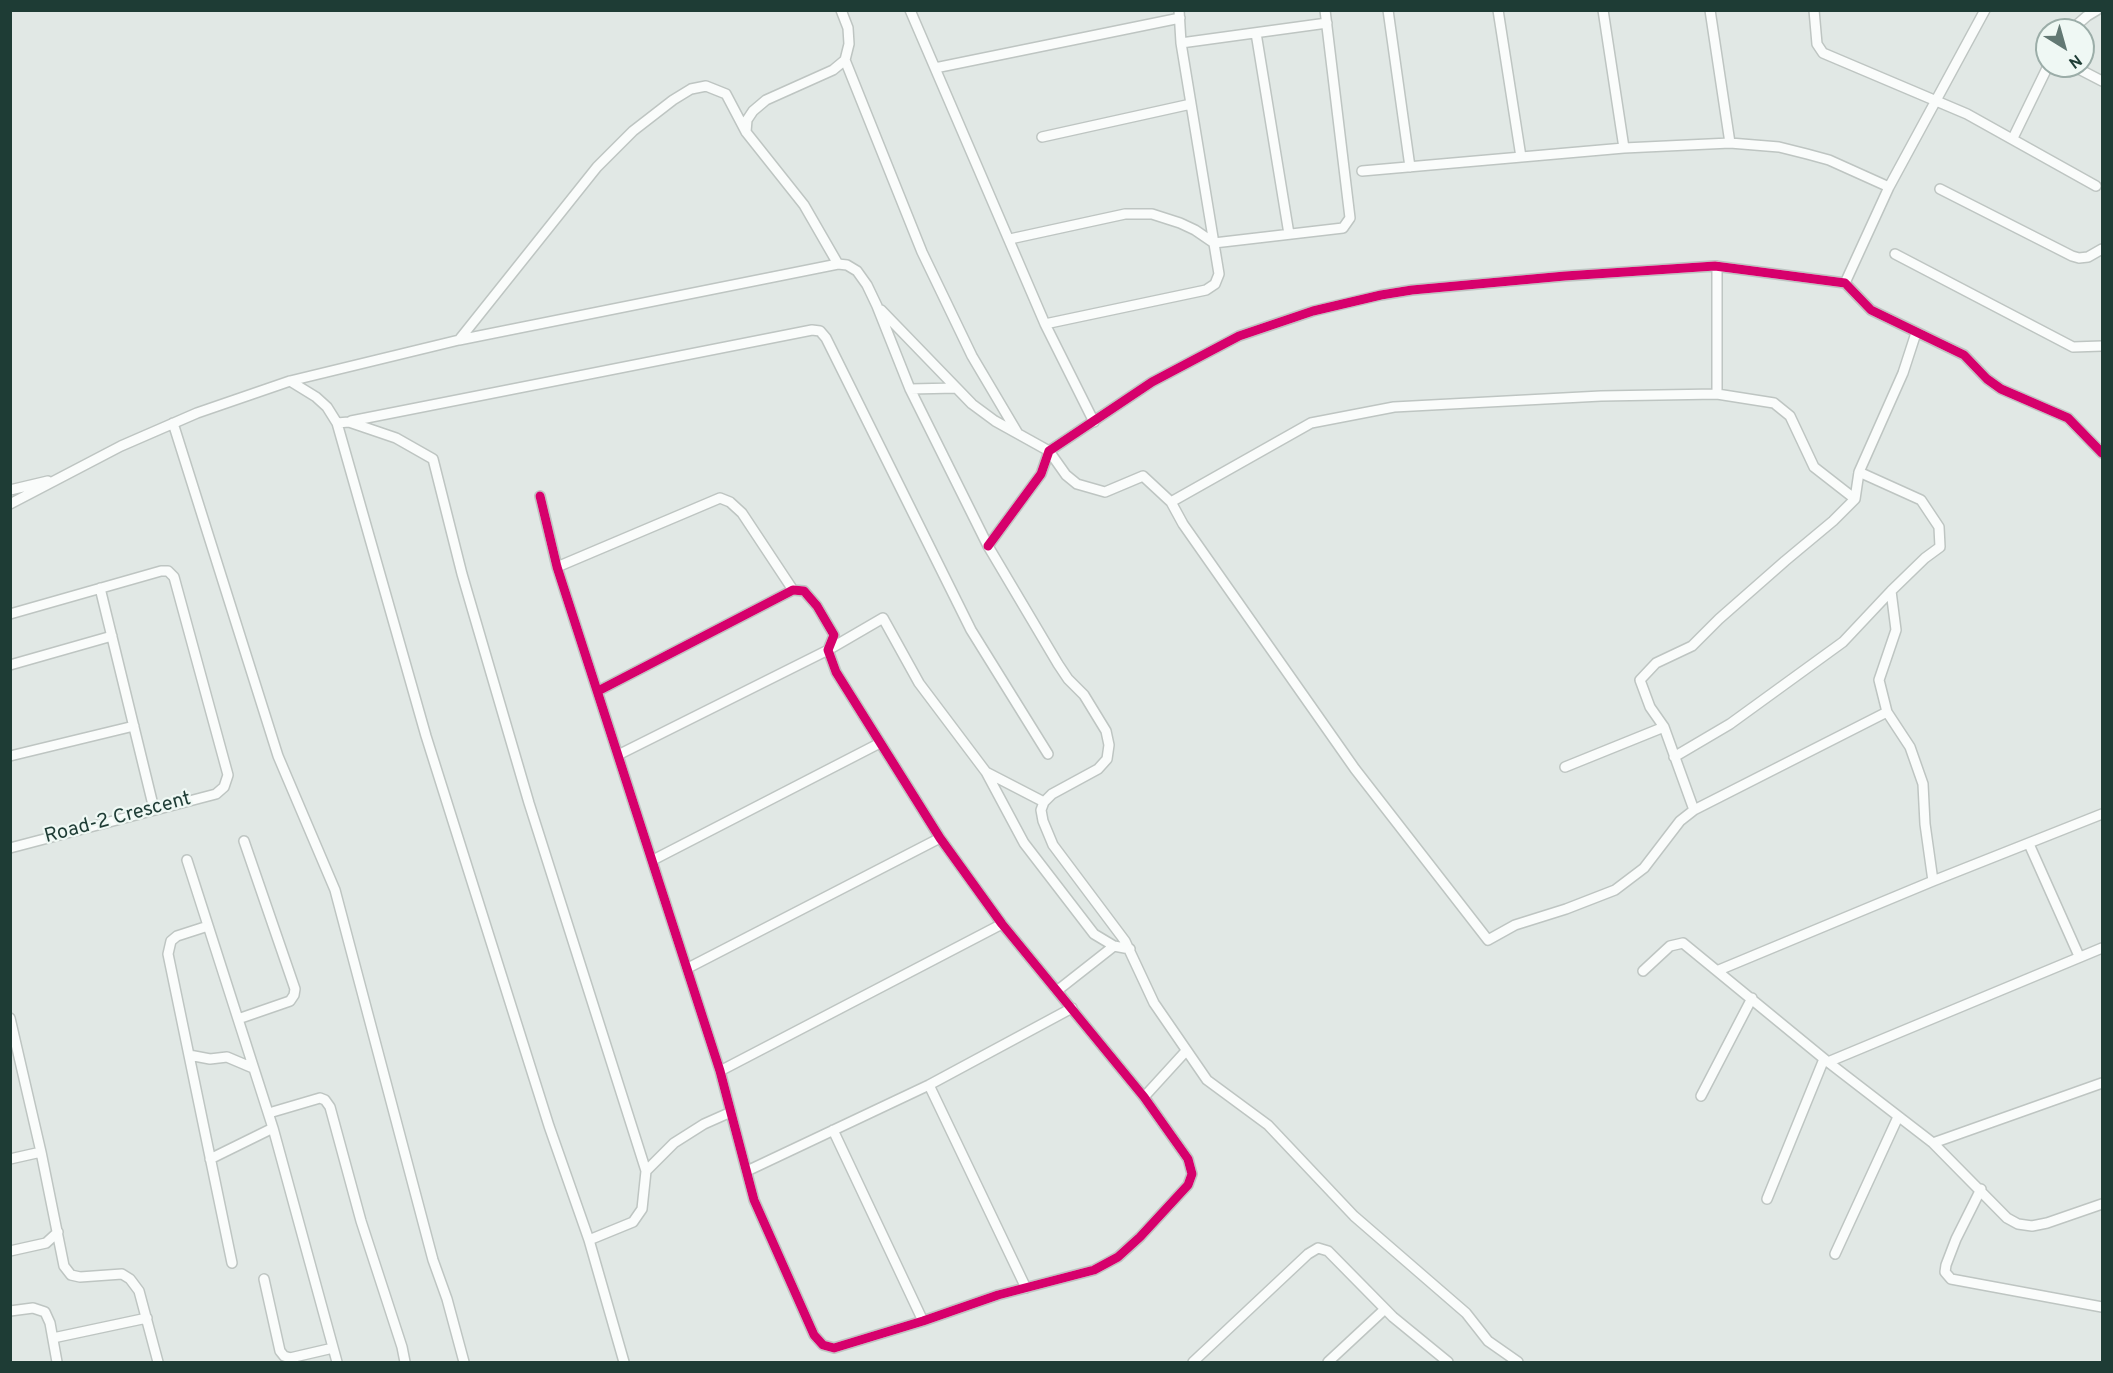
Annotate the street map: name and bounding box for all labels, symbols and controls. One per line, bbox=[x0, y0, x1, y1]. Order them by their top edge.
north arrow bbox=[2035, 18, 2095, 78]
text: N bbox=[2064, 49, 2085, 72]
street label: Road-2 Crescent bbox=[42, 788, 194, 850]

